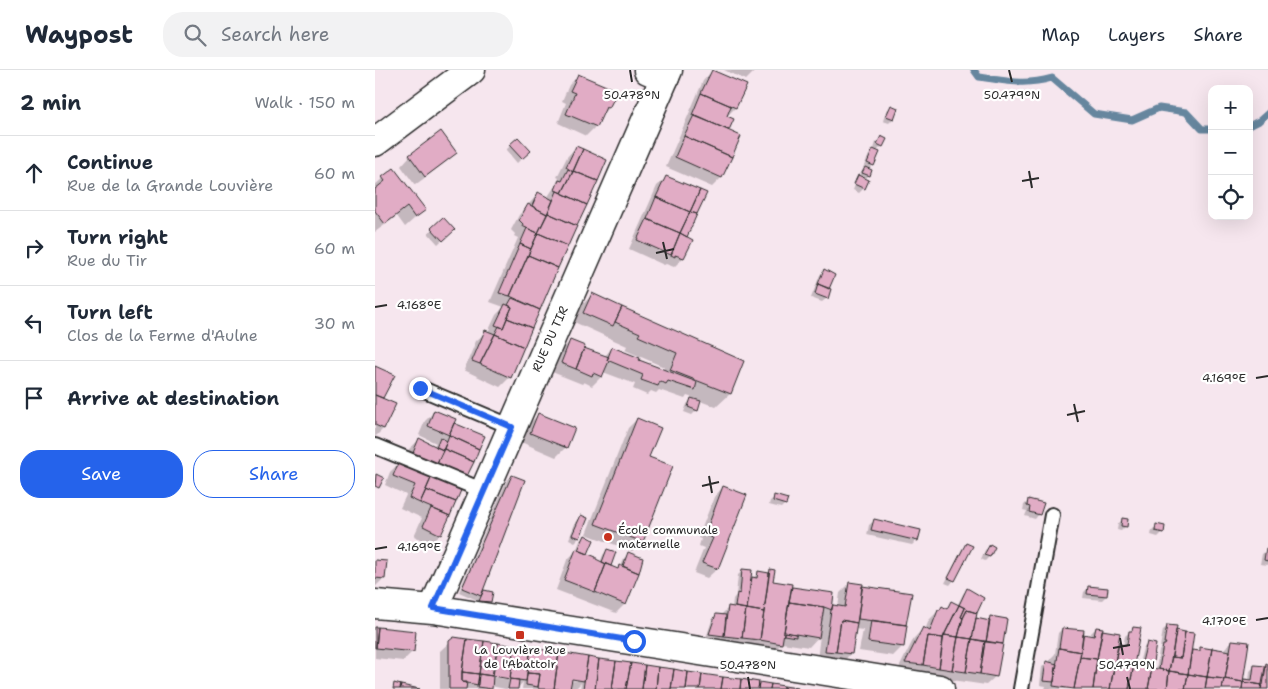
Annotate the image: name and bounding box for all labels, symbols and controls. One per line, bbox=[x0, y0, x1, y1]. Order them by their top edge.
search box bbox=[163, 12, 513, 57]
text: Waypost bbox=[25, 19, 133, 51]
icon: search bbox=[181, 21, 209, 49]
text: Search here bbox=[221, 22, 329, 47]
text: Map bbox=[1042, 23, 1080, 47]
text: Layers bbox=[1108, 23, 1165, 47]
text: Share bbox=[1193, 23, 1243, 47]
map controls bbox=[1208, 85, 1253, 220]
button: + bbox=[1208, 85, 1253, 130]
text: 50.478°N bbox=[604, 87, 660, 103]
text: 50.479°N bbox=[984, 87, 1040, 103]
text: 2 min bbox=[20, 89, 81, 117]
text: Walk · 150 m bbox=[254, 92, 355, 113]
button: − bbox=[1208, 130, 1253, 175]
text: Continue bbox=[67, 150, 153, 175]
icon: ahead bbox=[20, 159, 48, 187]
text: 60 m bbox=[314, 163, 355, 184]
text: Rue de la Grande Louvière bbox=[67, 175, 273, 196]
button: locate bbox=[1208, 175, 1253, 220]
text: Turn right bbox=[67, 225, 168, 250]
icon: right bbox=[20, 234, 48, 262]
text: 60 m bbox=[314, 238, 355, 259]
text: Rue du Tir bbox=[67, 250, 147, 271]
text: 4.168°E bbox=[397, 297, 441, 313]
text: Turn left bbox=[67, 300, 153, 325]
street label: RUE DU TIR bbox=[528, 304, 572, 374]
icon: left bbox=[20, 309, 48, 337]
text: 30 m bbox=[314, 313, 355, 334]
text: Clos de la Ferme d'Aulne bbox=[67, 325, 258, 346]
text: 4.169°E bbox=[1202, 370, 1246, 386]
route end bbox=[409, 377, 432, 400]
icon: arrive bbox=[20, 384, 48, 412]
text: Arrive at destination bbox=[67, 386, 279, 411]
button: Save bbox=[20, 450, 183, 498]
button: Share bbox=[193, 450, 355, 498]
place label: École communale maternelle bbox=[618, 522, 718, 552]
marker: École communale maternelle bbox=[602, 531, 614, 543]
text: 4.169°E bbox=[397, 539, 441, 555]
text: 4.170°E bbox=[1202, 613, 1246, 629]
marker: La Louvière Rue de l'Abattoir bbox=[514, 629, 526, 641]
route start bbox=[623, 630, 646, 653]
place label: La Louvière Rue de l'Abattoir bbox=[474, 642, 566, 672]
text: 50.478°N bbox=[720, 657, 776, 673]
text: 50.479°N bbox=[1099, 657, 1155, 673]

